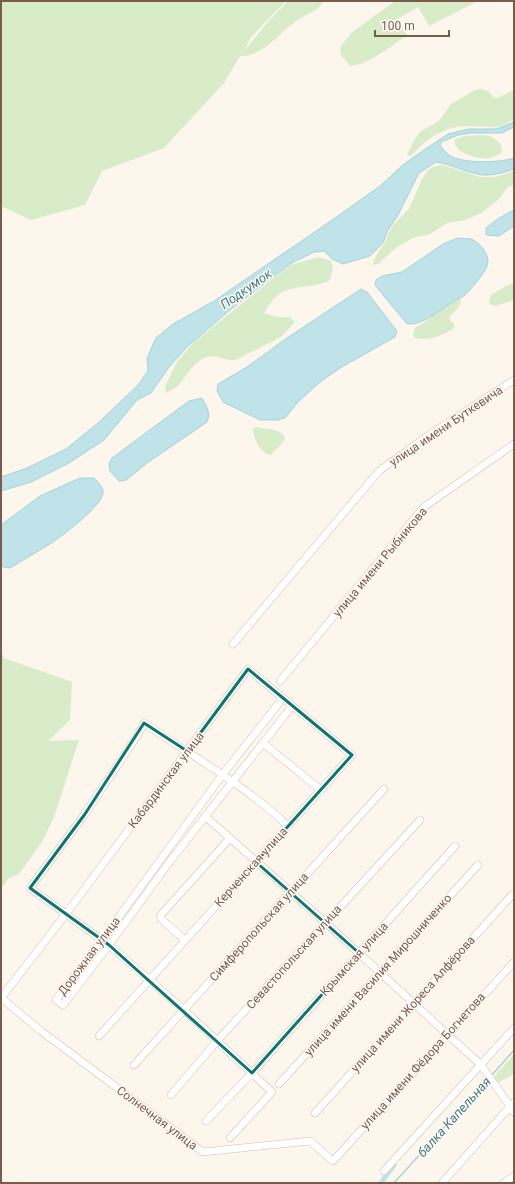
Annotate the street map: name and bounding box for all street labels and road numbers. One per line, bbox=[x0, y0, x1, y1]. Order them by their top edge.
street label: улица имени Буткевича bbox=[387, 383, 505, 469]
street label: улица имени Рыбникова bbox=[330, 504, 430, 620]
street label: Кабардинская улица bbox=[125, 729, 207, 831]
street label: Керченская улица bbox=[212, 824, 290, 910]
street label: Симферопольская улица bbox=[207, 870, 311, 984]
street label: улица имени Василия Мирошниченко bbox=[301, 891, 455, 1059]
street label: Севастопольская улица bbox=[244, 902, 344, 1012]
street label: Дорожная улица bbox=[55, 914, 123, 998]
street label: Крымская улица bbox=[317, 919, 391, 999]
street label: улица имени Жореса Алфёрова bbox=[348, 933, 478, 1075]
street label: улица имени Фёдора Богнетова bbox=[358, 990, 488, 1132]
street label: Солнечная улица bbox=[114, 1083, 200, 1153]

